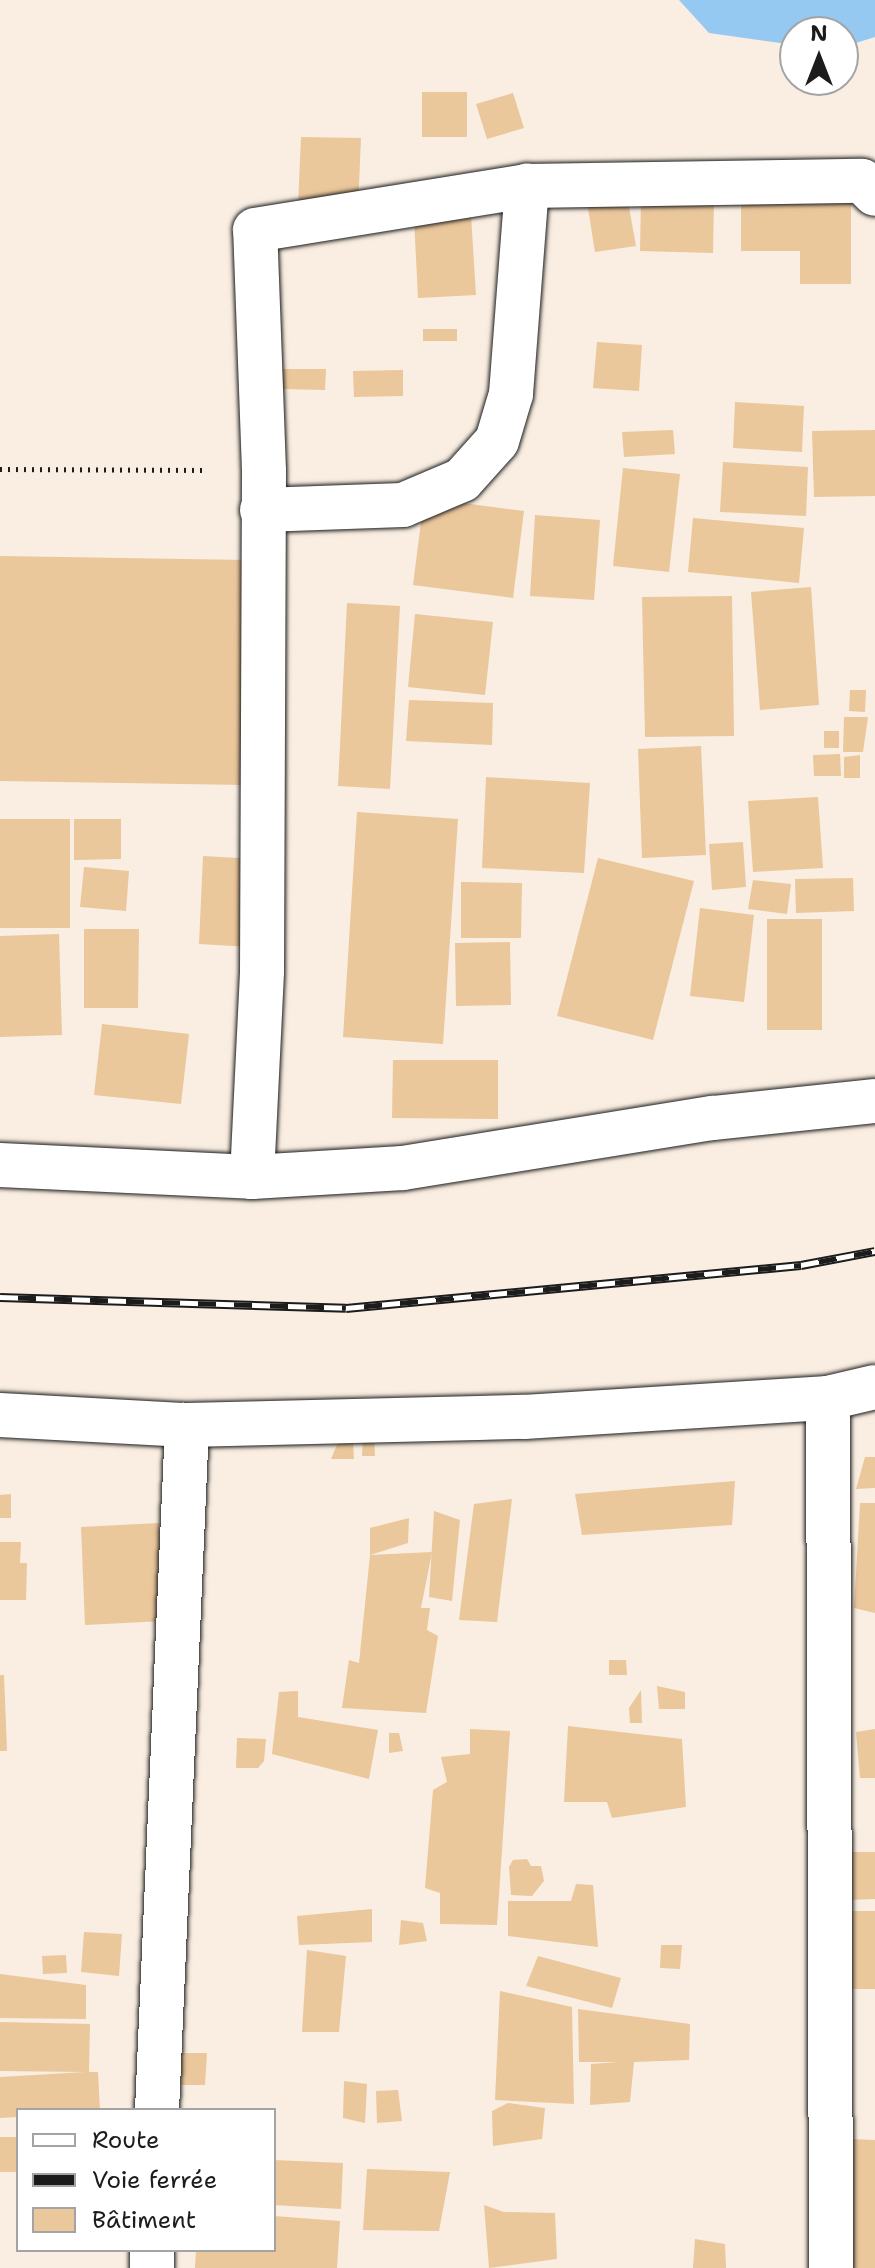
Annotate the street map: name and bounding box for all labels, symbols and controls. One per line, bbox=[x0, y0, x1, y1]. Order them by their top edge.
north arrow bbox=[779, 16, 859, 96]
text: N bbox=[810, 19, 828, 48]
legend bbox=[16, 2108, 276, 2252]
text: Route bbox=[92, 2124, 160, 2156]
text: Voie ferrée bbox=[92, 2164, 217, 2196]
text: Bâtiment bbox=[92, 2204, 196, 2236]

